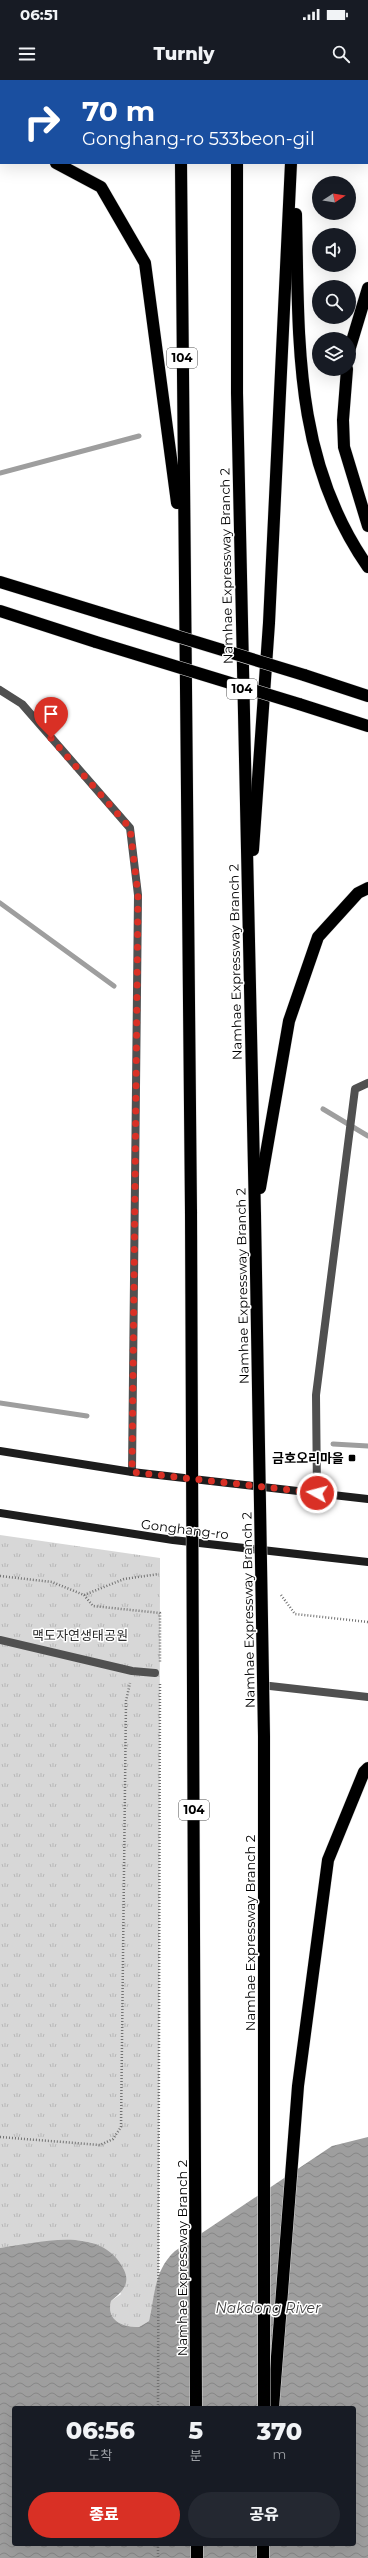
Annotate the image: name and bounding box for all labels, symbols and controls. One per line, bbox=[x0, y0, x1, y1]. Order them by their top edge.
text: 06:51 bbox=[20, 5, 58, 24]
icon: menu bbox=[16, 43, 38, 65]
text: Turnly bbox=[154, 43, 214, 65]
icon: search bbox=[330, 43, 352, 65]
text: 70 m bbox=[82, 94, 155, 128]
icon: right bbox=[16, 96, 68, 148]
text: Gonghang-ro 533beon-gil bbox=[82, 128, 315, 150]
north arrow bbox=[312, 176, 356, 220]
map controls bbox=[312, 176, 356, 376]
button: sound bbox=[312, 228, 356, 272]
button: search bbox=[312, 280, 356, 324]
button: layers bbox=[312, 332, 356, 376]
road number: 104 bbox=[167, 348, 197, 368]
street label: Namhae Expressway Branch 2 bbox=[216, 468, 236, 664]
road number: 104 bbox=[227, 679, 257, 699]
pin bbox=[34, 697, 68, 738]
icon: arrive bbox=[40, 703, 62, 725]
street label: Namhae Expressway Branch 2 bbox=[225, 864, 245, 1060]
street label: Namhae Expressway Branch 2 bbox=[232, 1188, 252, 1384]
place label: 금호오리마을 bbox=[272, 1450, 344, 1466]
marker: 금호오리마을 bbox=[347, 1453, 357, 1463]
position arrow bbox=[296, 1472, 338, 1514]
street label: Namhae Expressway Branch 2 bbox=[238, 1512, 258, 1708]
street label: Gonghang-ro bbox=[140, 1516, 230, 1542]
park label: 맥도자연생태공원 bbox=[32, 1627, 128, 1643]
road number: 104 bbox=[179, 1800, 209, 1820]
street label: Namhae Expressway Branch 2 bbox=[242, 1835, 258, 2031]
street label: Namhae Expressway Branch 2 bbox=[174, 2160, 190, 2356]
water label: Nakdong River bbox=[215, 2299, 321, 2317]
text: 06:56 bbox=[66, 2416, 135, 2445]
text: 5 bbox=[188, 2416, 203, 2445]
text: 370 bbox=[257, 2417, 302, 2446]
text: m bbox=[273, 2446, 286, 2462]
text: 도착 bbox=[88, 2447, 112, 2463]
text: 분 bbox=[190, 2447, 202, 2463]
button: 종료 bbox=[28, 2492, 180, 2538]
button: 공유 bbox=[188, 2492, 340, 2538]

